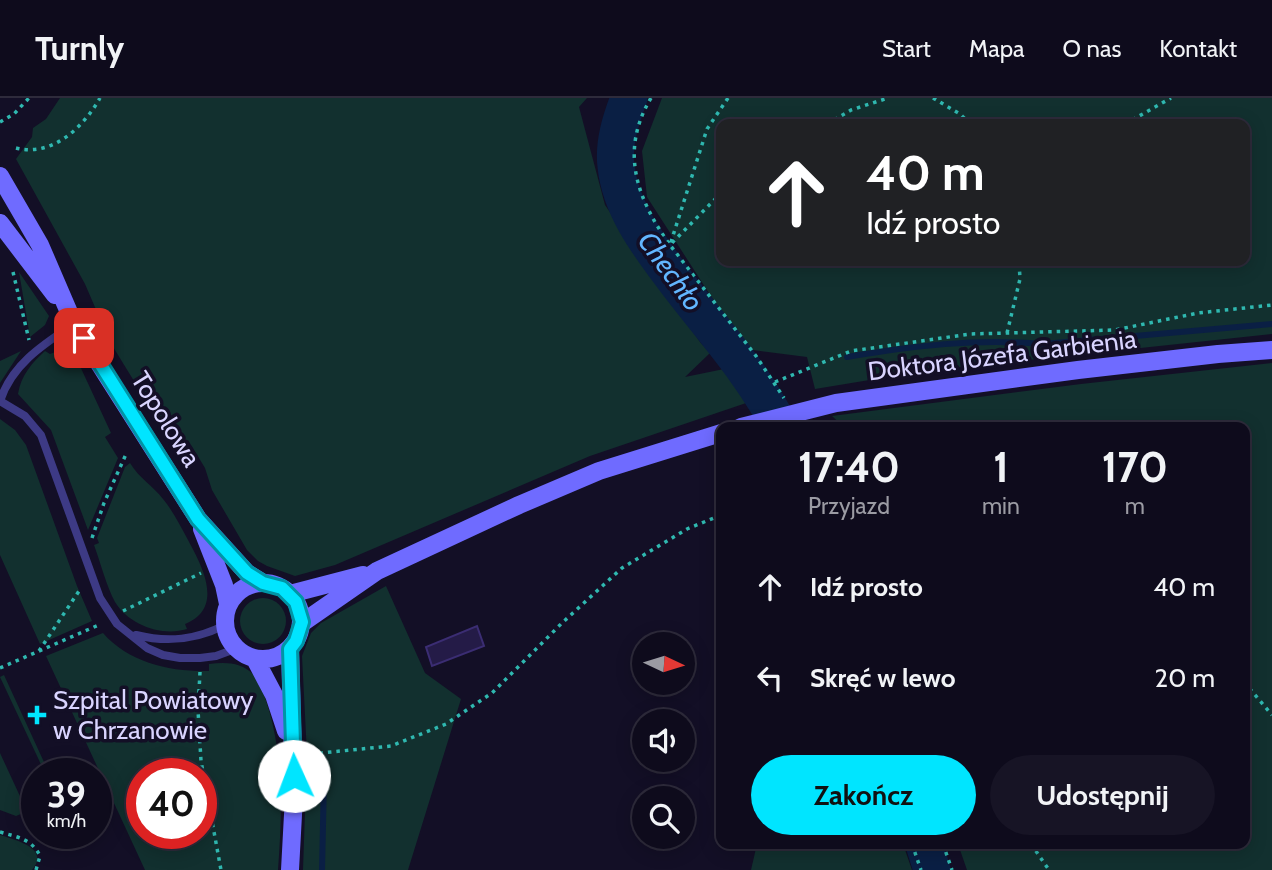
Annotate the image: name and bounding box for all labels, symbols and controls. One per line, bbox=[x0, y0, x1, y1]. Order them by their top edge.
text: Turnly bbox=[35, 28, 124, 68]
text: Start bbox=[882, 34, 931, 63]
text: Mapa bbox=[969, 34, 1025, 63]
text: O nas bbox=[1063, 34, 1121, 63]
text: Kontakt bbox=[1159, 34, 1237, 63]
text: 40 m bbox=[866, 143, 985, 202]
icon: ahead bbox=[751, 147, 842, 238]
text: Idź prosto bbox=[866, 203, 1000, 242]
water label: Chechło bbox=[631, 225, 711, 317]
pin bbox=[54, 308, 114, 368]
icon: arrive bbox=[65, 319, 103, 357]
street label: Doktora Józefa Garbienia bbox=[866, 323, 1139, 387]
street label: Topolowa bbox=[124, 365, 208, 473]
text: 17:40 bbox=[798, 441, 900, 493]
text: 1 bbox=[993, 441, 1009, 493]
text: 170 bbox=[1102, 441, 1168, 493]
text: Przyjazd bbox=[808, 492, 890, 520]
text: min bbox=[982, 492, 1020, 520]
text: m bbox=[1125, 492, 1145, 520]
icon: ahead bbox=[751, 568, 789, 606]
text: Idź prosto bbox=[810, 571, 923, 603]
text: 40 m bbox=[1153, 571, 1215, 603]
north arrow bbox=[632, 632, 695, 695]
map controls bbox=[632, 632, 695, 849]
icon: left bbox=[751, 659, 789, 697]
text: Skręć w lewo bbox=[810, 662, 956, 694]
text: 20 m bbox=[1155, 662, 1215, 694]
place label: Szpital Powiatowy w Chrzanowie bbox=[53, 684, 253, 746]
marker: Szpital Powiatowy w Chrzanowie bbox=[27, 705, 47, 725]
button: sound bbox=[632, 709, 695, 772]
position arrow bbox=[257, 739, 331, 813]
button: Zakończ bbox=[751, 755, 976, 835]
button: Udostępnij bbox=[990, 755, 1215, 835]
speed limit sign: 40 bbox=[126, 758, 217, 849]
text: 39 bbox=[47, 773, 86, 816]
button: search bbox=[632, 786, 695, 849]
text: km/h bbox=[47, 810, 86, 832]

